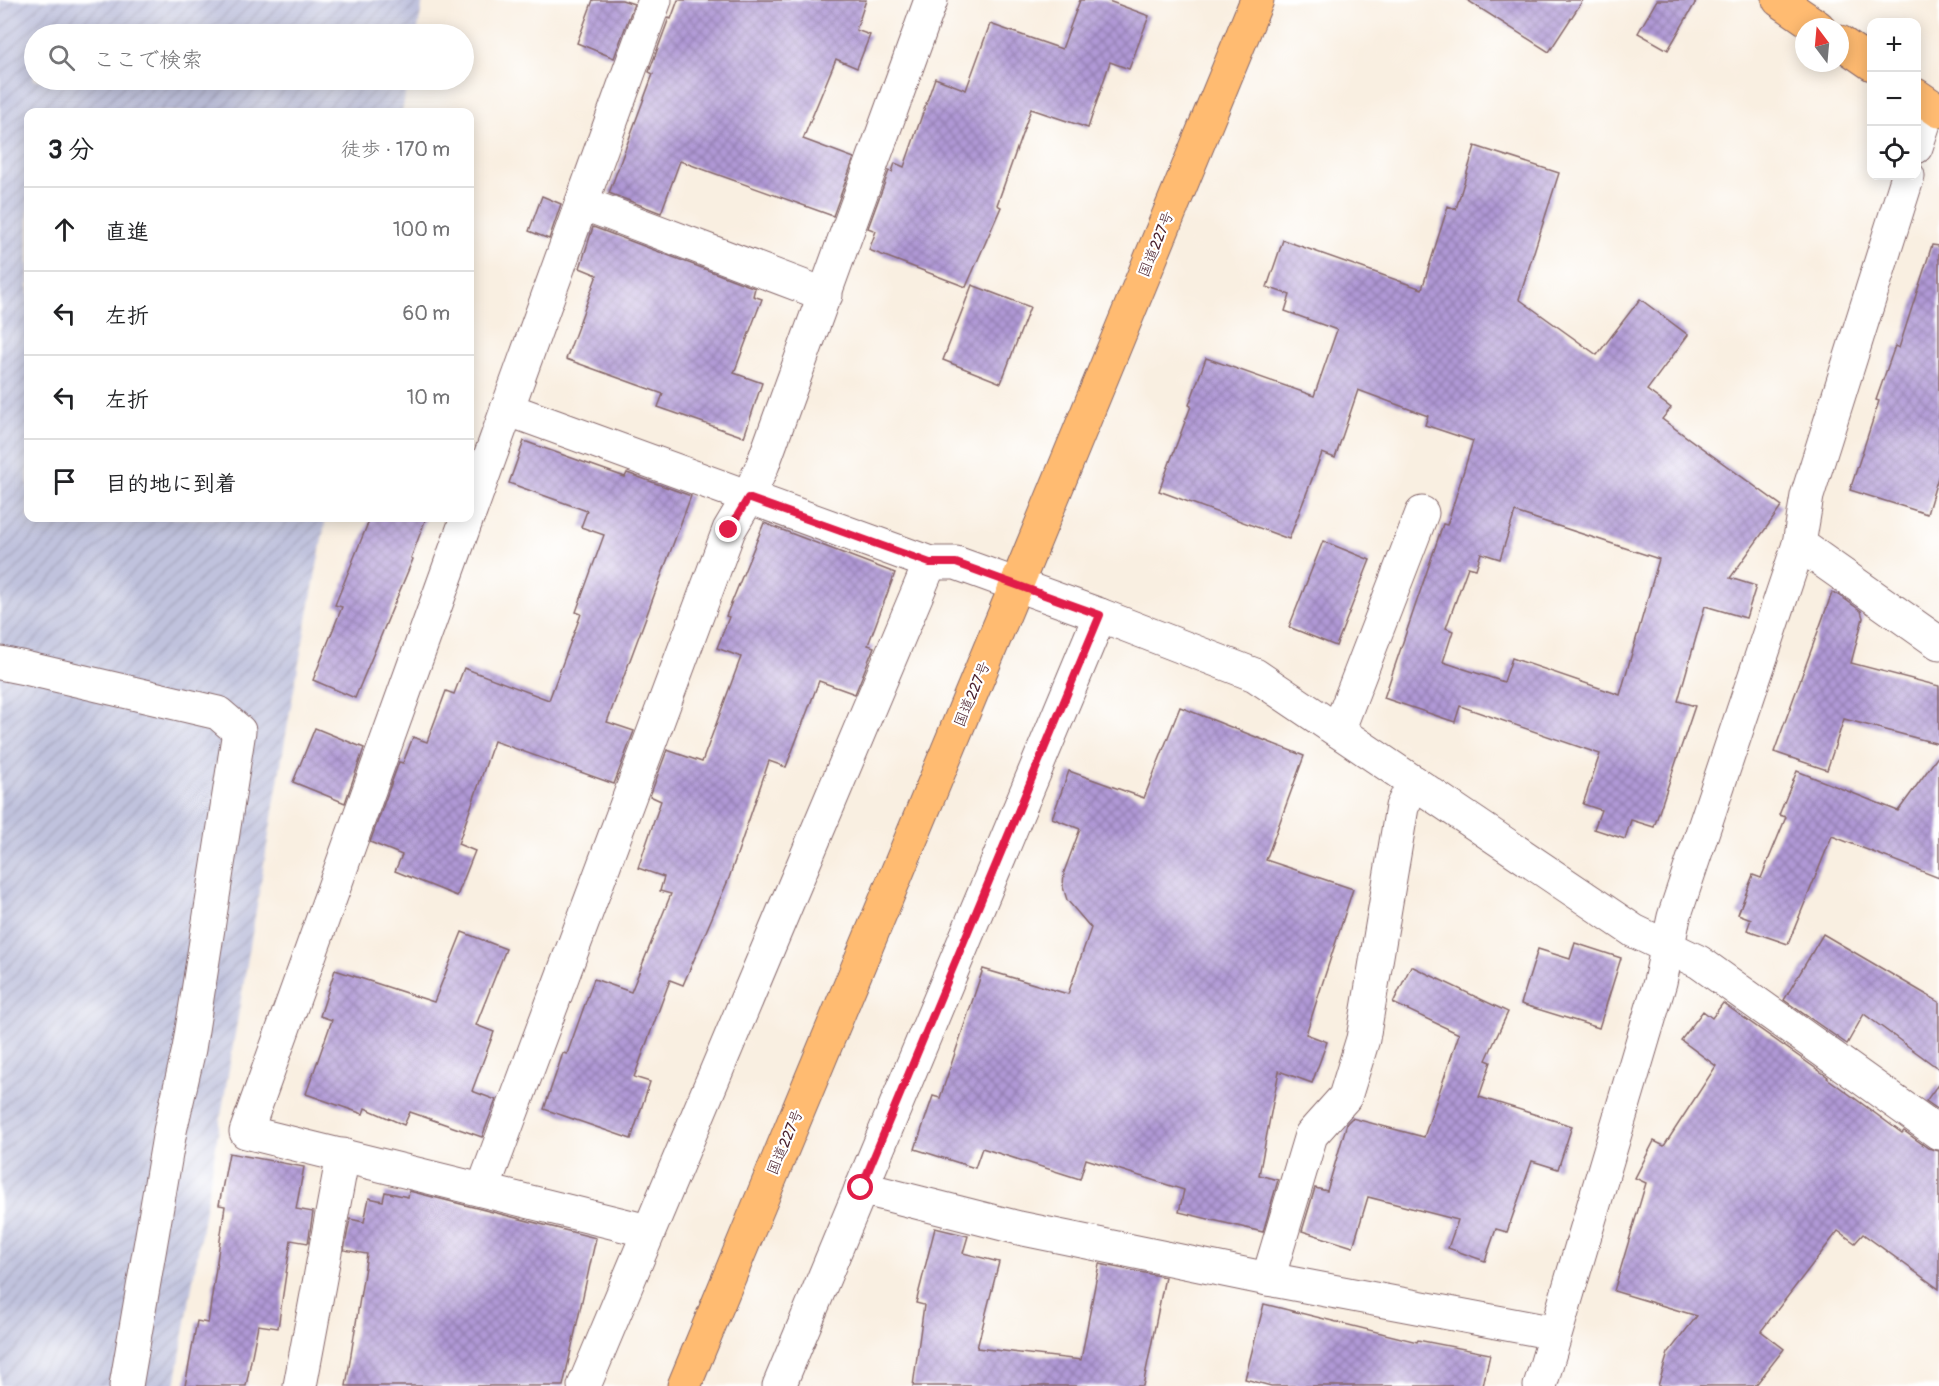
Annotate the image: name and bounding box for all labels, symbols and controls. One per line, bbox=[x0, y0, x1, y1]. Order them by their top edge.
north arrow bbox=[1795, 18, 1849, 72]
map controls bbox=[1867, 18, 1921, 180]
button: + bbox=[1867, 18, 1921, 72]
search box bbox=[24, 24, 474, 90]
icon: search bbox=[45, 41, 78, 74]
text: ここで検索 bbox=[93, 46, 203, 74]
button: − bbox=[1867, 72, 1921, 126]
button: locate bbox=[1867, 126, 1921, 180]
text: 3 分 bbox=[48, 134, 94, 166]
text: 徒歩 · 170 m bbox=[341, 137, 450, 162]
street label: 国道227号 bbox=[1135, 208, 1178, 280]
icon: ahead bbox=[48, 213, 81, 246]
text: 100 m bbox=[393, 217, 450, 242]
text: 直進 bbox=[105, 218, 149, 246]
icon: left bbox=[48, 297, 81, 330]
text: 60 m bbox=[403, 301, 450, 326]
text: 左折 bbox=[105, 302, 149, 330]
icon: left bbox=[48, 381, 81, 414]
text: 10 m bbox=[406, 385, 450, 410]
text: 左折 bbox=[105, 386, 149, 414]
icon: arrive bbox=[48, 465, 81, 498]
text: 目的地に到着 bbox=[105, 470, 237, 498]
route end bbox=[715, 516, 741, 542]
street label: 国道227号 bbox=[950, 658, 995, 730]
street label: 国道227号 bbox=[763, 1106, 808, 1178]
route start bbox=[847, 1174, 873, 1200]

